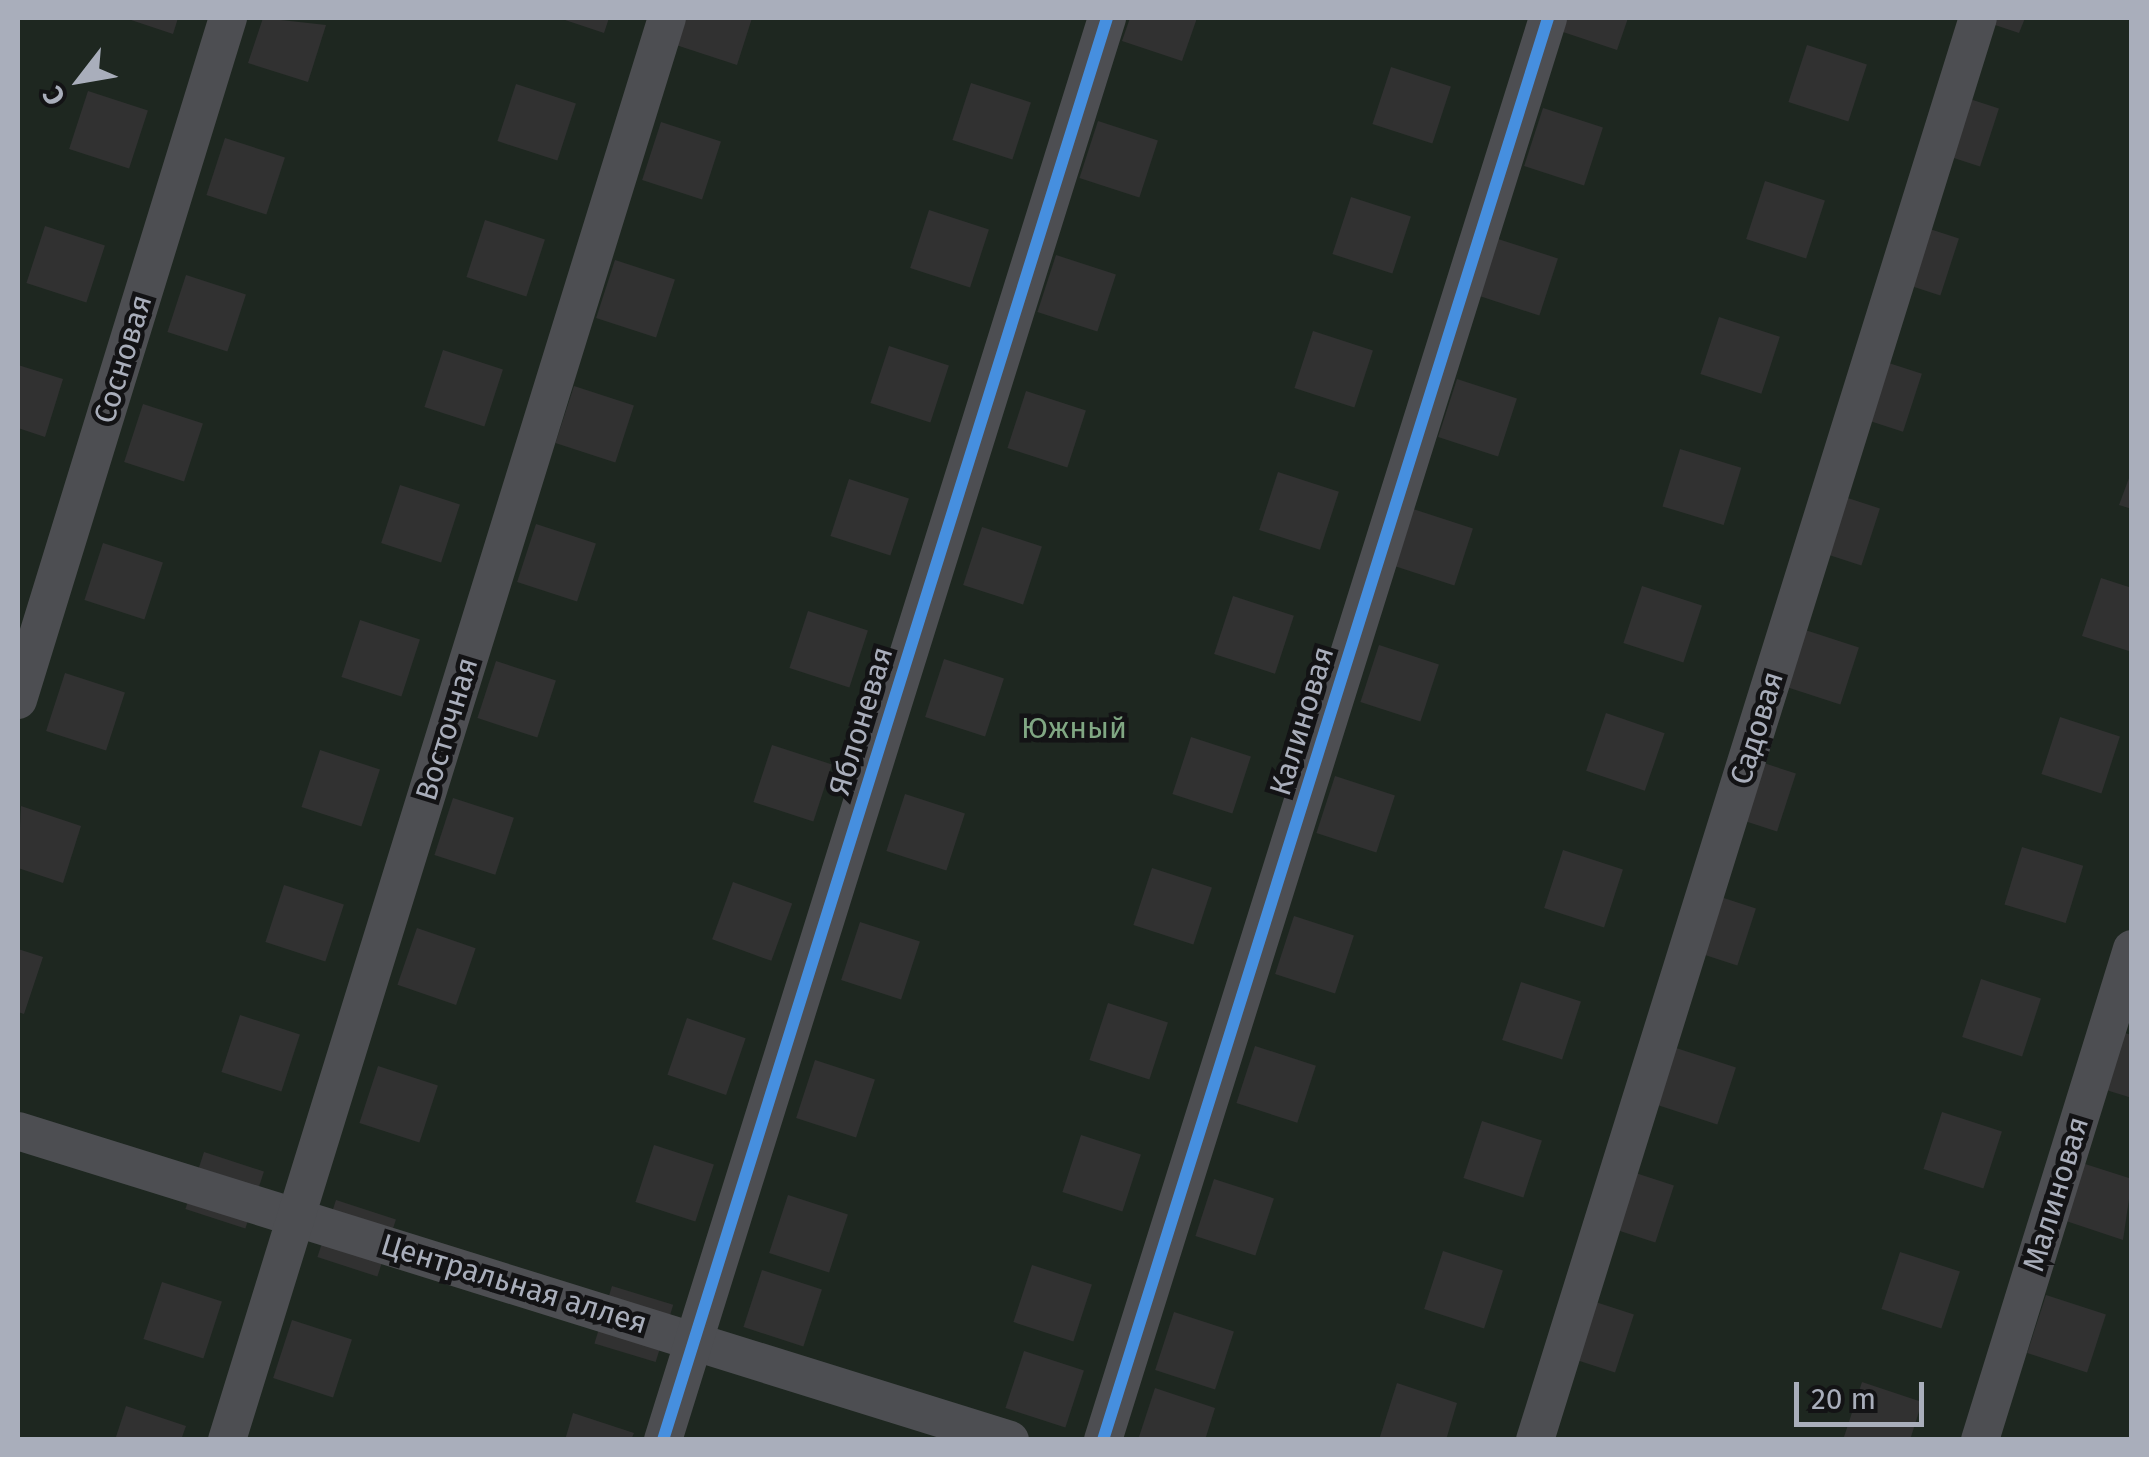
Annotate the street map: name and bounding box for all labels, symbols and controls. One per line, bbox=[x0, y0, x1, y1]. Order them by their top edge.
north arrow bbox=[30, 30, 130, 130]
text: С bbox=[36, 80, 72, 111]
street label: Сосновая bbox=[86, 290, 160, 428]
street label: Яблоневая bbox=[821, 642, 901, 800]
street label: Калиновая bbox=[1262, 642, 1342, 800]
street label: Восточная bbox=[408, 653, 486, 805]
street label: Садовая bbox=[1723, 667, 1791, 789]
park label: Южный bbox=[1021, 710, 1127, 746]
street label: Малиновая bbox=[2015, 1112, 2097, 1276]
street label: Центральная аллея bbox=[377, 1226, 651, 1342]
scale bar bbox=[1799, 1362, 1929, 1424]
text: 20 m bbox=[1811, 1381, 1876, 1417]

